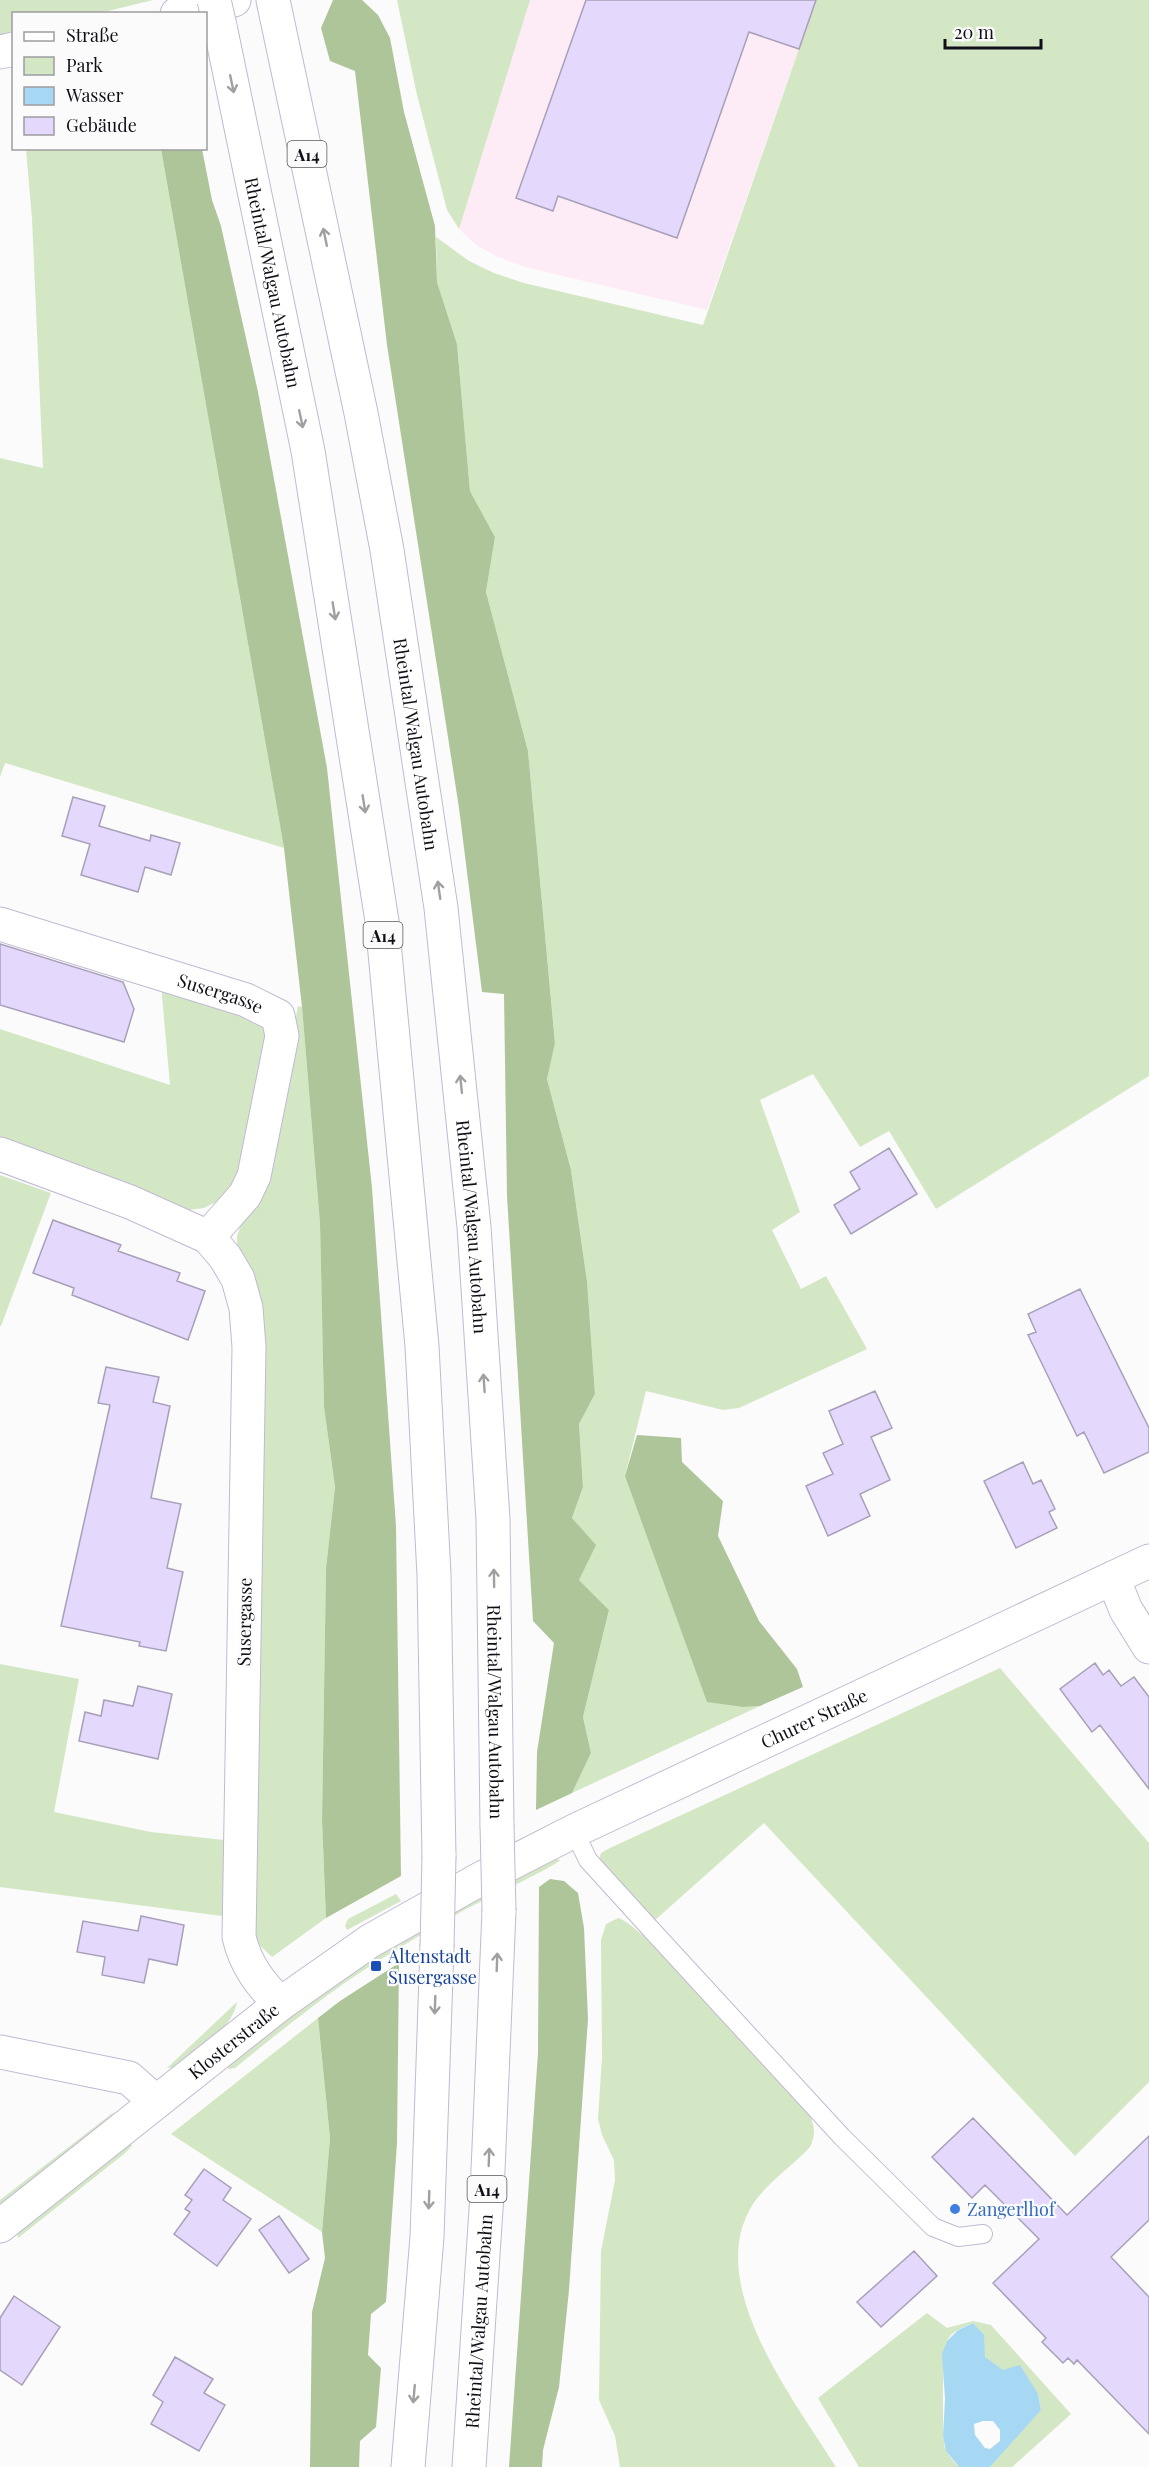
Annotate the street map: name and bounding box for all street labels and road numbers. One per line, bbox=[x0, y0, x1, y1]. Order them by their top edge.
road number: A14 bbox=[288, 141, 326, 167]
street label: Rheintal/Walgau Autobahn bbox=[240, 175, 307, 390]
street label: Rheintal/Walgau Autobahn bbox=[388, 636, 444, 852]
road number: A14 bbox=[364, 922, 403, 948]
street label: Susergasse bbox=[175, 968, 267, 1019]
street label: Rheintal/Walgau Autobahn bbox=[451, 1118, 493, 1335]
street label: Susergasse bbox=[231, 1577, 257, 1667]
street label: Rheintal/Walgau Autobahn bbox=[482, 1604, 509, 1820]
street label: Churer Straße bbox=[757, 1683, 871, 1754]
street label: Klosterstraße bbox=[183, 1998, 284, 2084]
road number: A14 bbox=[468, 2176, 506, 2202]
street label: Rheintal/Walgau Autobahn bbox=[460, 2213, 498, 2429]

